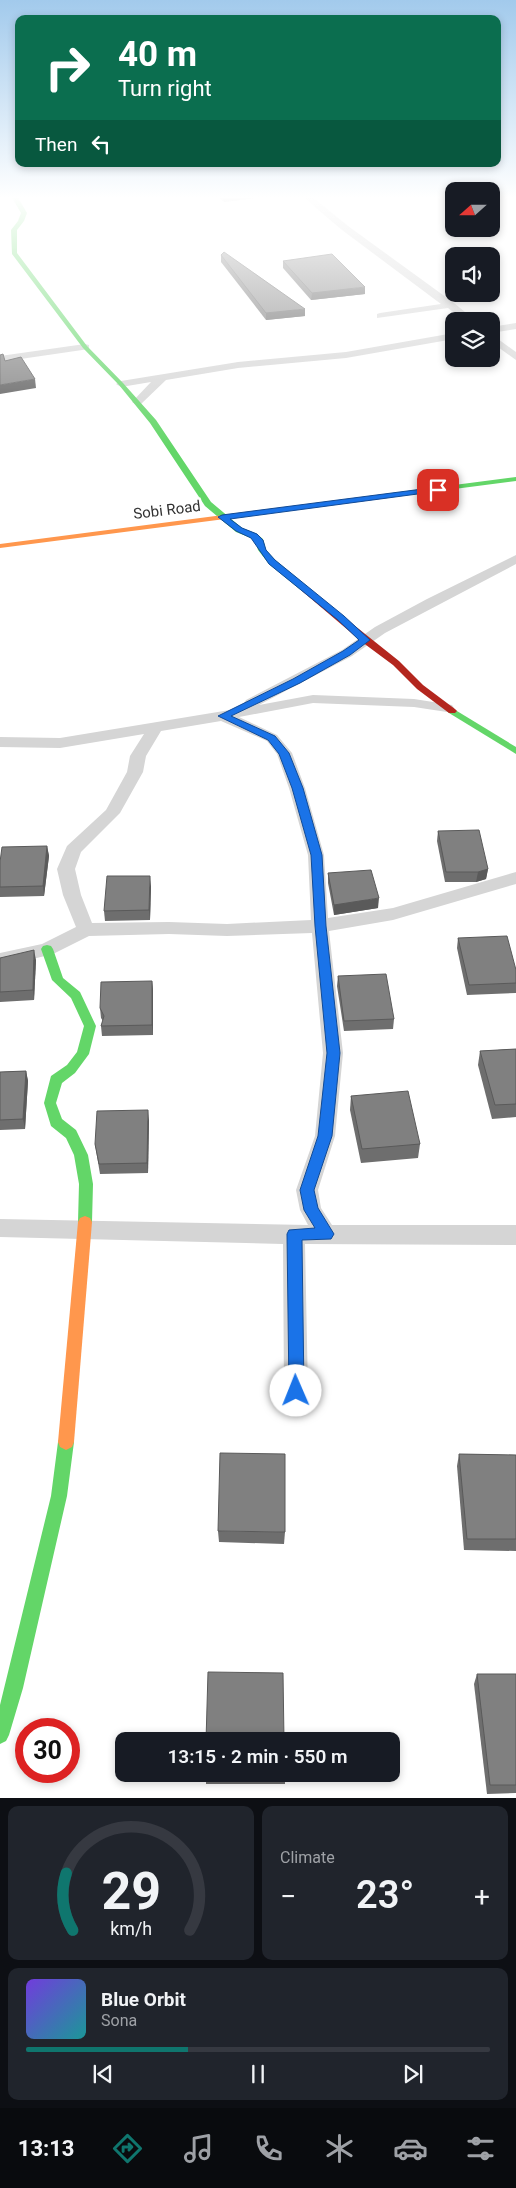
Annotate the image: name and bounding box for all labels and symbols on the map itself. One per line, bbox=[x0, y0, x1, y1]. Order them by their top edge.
north arrow bbox=[445, 182, 500, 238]
pin bbox=[417, 469, 459, 511]
street label: Sobi Road bbox=[132, 497, 202, 523]
position arrow bbox=[269, 1364, 321, 1416]
speed limit sign: 30 bbox=[15, 1718, 80, 1783]

